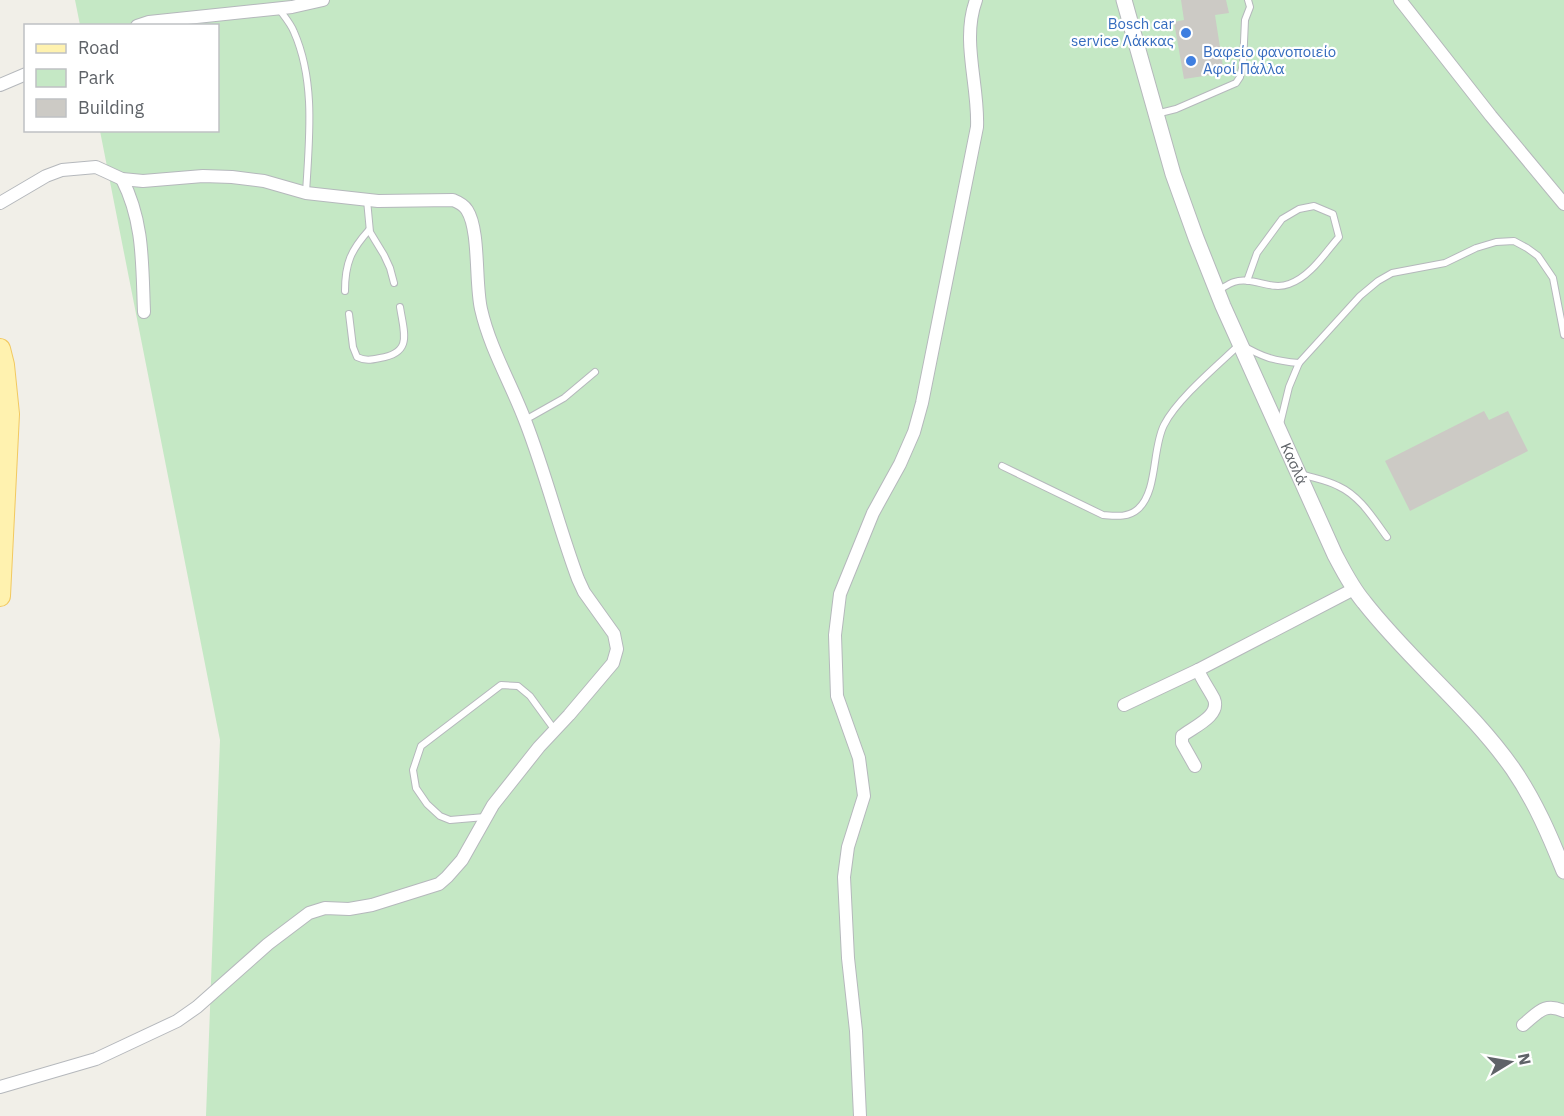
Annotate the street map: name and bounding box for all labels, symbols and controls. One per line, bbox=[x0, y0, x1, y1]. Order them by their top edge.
place label: Bosch car service Λάκκας bbox=[1071, 14, 1174, 50]
legend bbox=[24, 24, 219, 132]
marker: Bosch car service Λάκκας bbox=[1179, 26, 1193, 40]
text: Road bbox=[78, 36, 119, 59]
place label: Βαφείο φανοποιείο Αφοί Πάλλα bbox=[1203, 42, 1336, 78]
marker: Βαφείο φανοποιείο Αφοί Πάλλα bbox=[1184, 54, 1198, 68]
text: Park bbox=[78, 66, 115, 89]
text: Building bbox=[78, 96, 145, 119]
street label: Κασλά bbox=[1277, 440, 1312, 488]
north arrow bbox=[1480, 1032, 1540, 1092]
text: N bbox=[1514, 1052, 1536, 1067]

